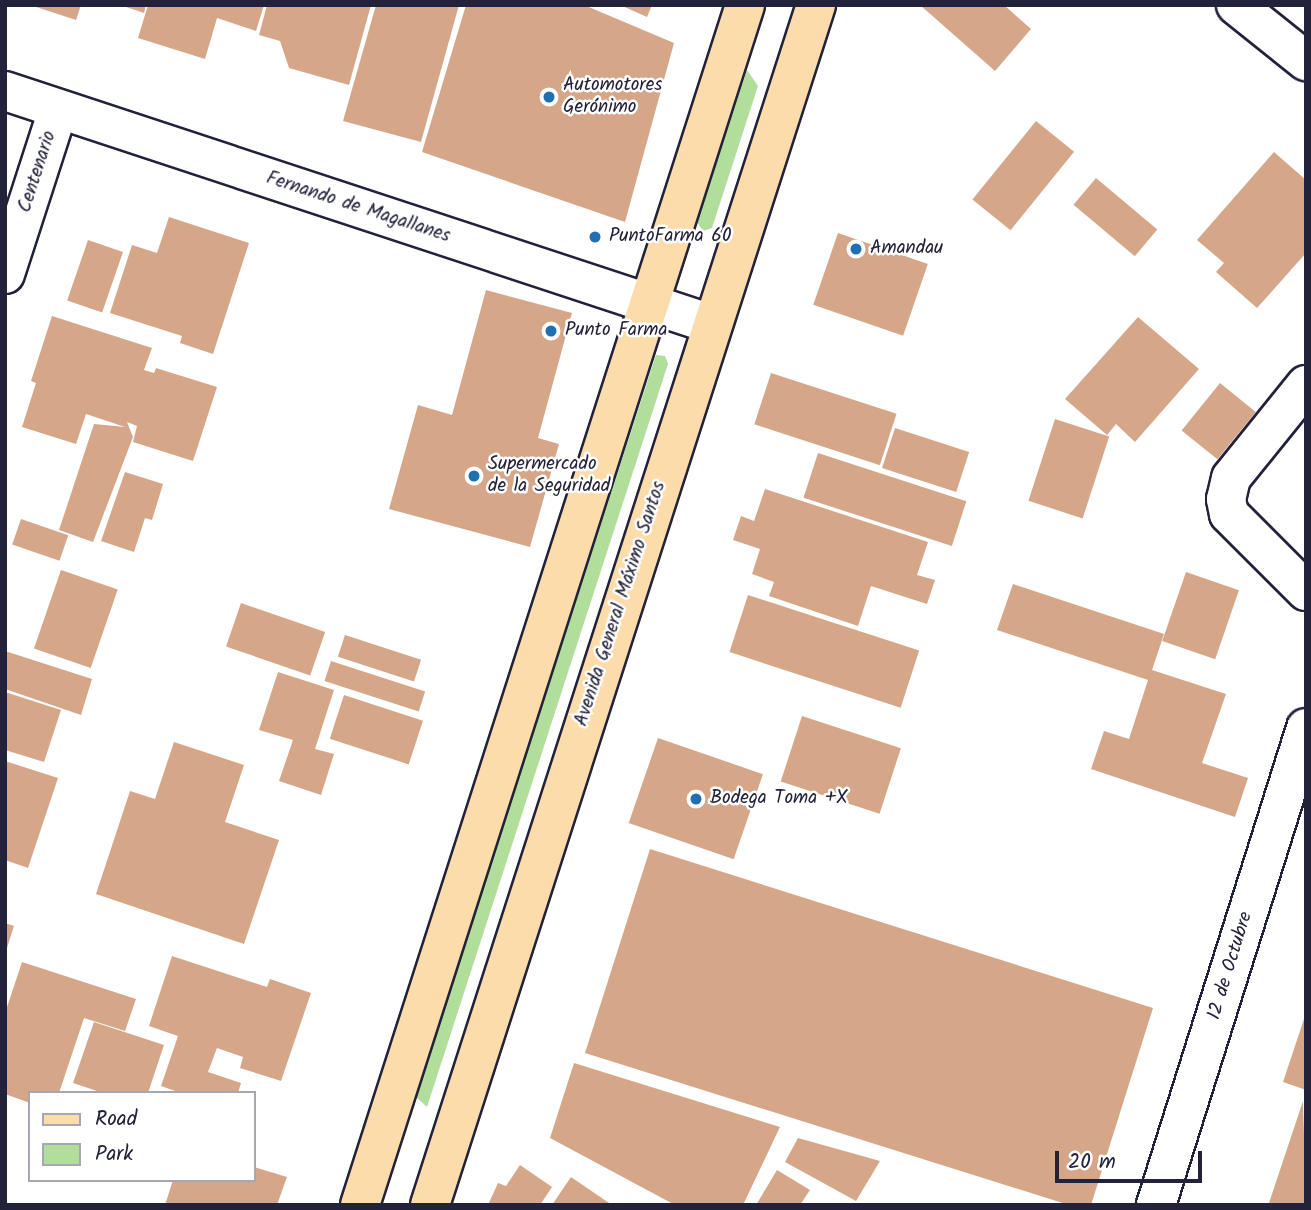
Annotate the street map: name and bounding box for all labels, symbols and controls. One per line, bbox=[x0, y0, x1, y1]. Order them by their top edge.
place label: Automotores Gerónimo bbox=[563, 75, 662, 119]
marker: Automotores Gerónimo bbox=[541, 89, 557, 105]
street label: Centenario bbox=[14, 128, 62, 216]
street label: Fernando de Magallanes bbox=[263, 167, 453, 249]
place label: PuntoFarma 60 bbox=[609, 226, 731, 248]
marker: PuntoFarma 60 bbox=[587, 229, 603, 245]
place label: Amandau bbox=[870, 238, 943, 260]
marker: Amandau bbox=[848, 241, 864, 257]
place label: Punto Farma bbox=[565, 320, 667, 342]
marker: Punto Farma bbox=[543, 323, 559, 339]
place label: Supermercado de la Seguridad bbox=[488, 454, 610, 498]
marker: Supermercado de la Seguridad bbox=[466, 468, 482, 484]
street label: Avenida General Máximo Santos bbox=[571, 479, 671, 729]
place label: Bodega Toma +X bbox=[710, 788, 848, 810]
marker: Bodega Toma +X bbox=[688, 791, 704, 807]
street label: 12 de Octubre bbox=[1204, 909, 1258, 1023]
legend bbox=[28, 1091, 256, 1182]
text: Road bbox=[95, 1103, 137, 1136]
scale bar bbox=[1059, 1136, 1206, 1180]
text: Park bbox=[95, 1138, 133, 1171]
text: 20 m bbox=[1068, 1146, 1116, 1179]

